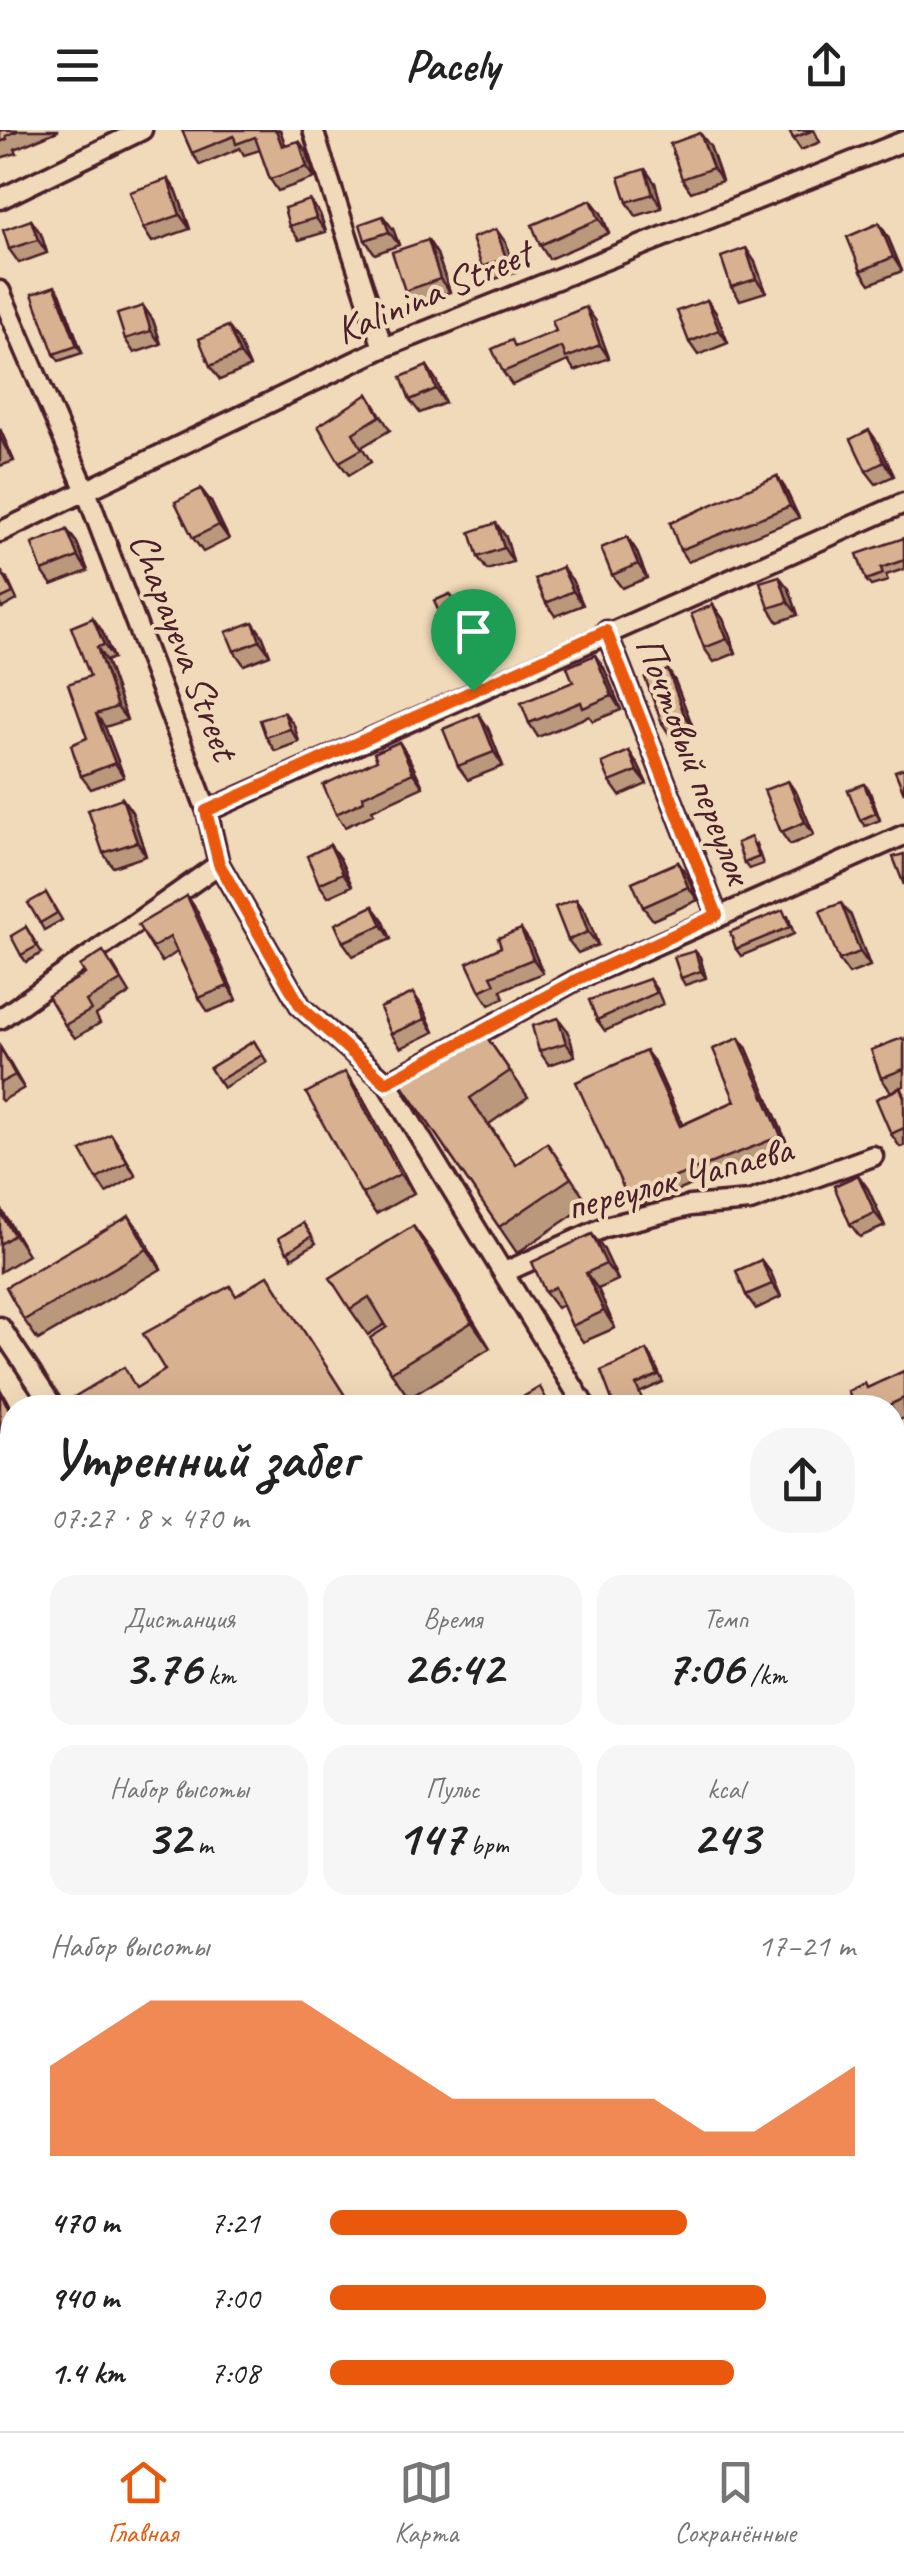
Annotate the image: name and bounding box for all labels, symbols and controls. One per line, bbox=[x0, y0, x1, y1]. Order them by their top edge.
text: Pacely bbox=[405, 37, 499, 94]
icon: menu bbox=[50, 38, 105, 93]
icon: share bbox=[799, 38, 854, 93]
street label: Kalinina Street bbox=[328, 226, 544, 356]
street label: Chapayeva Street bbox=[118, 525, 252, 770]
pin bbox=[431, 589, 516, 692]
icon: arrive bbox=[446, 604, 501, 659]
street label: Почтовый переулок bbox=[624, 629, 765, 894]
street label: переулок Чапаева bbox=[561, 1123, 800, 1232]
text: Утренний забег bbox=[50, 1424, 357, 1494]
button: share bbox=[750, 1428, 855, 1533]
text: 07:27 · 8 × 470 m bbox=[50, 1497, 248, 1538]
text: Дистанция bbox=[123, 1601, 235, 1636]
text: Время bbox=[423, 1601, 482, 1636]
text: Темп bbox=[703, 1601, 748, 1636]
text: 3.76 bbox=[123, 1636, 201, 1699]
text: 26:42 bbox=[402, 1636, 503, 1699]
text: 7:06 bbox=[665, 1636, 743, 1699]
text: km bbox=[201, 1657, 235, 1692]
text: /km bbox=[743, 1657, 787, 1692]
text: Набор высоты bbox=[110, 1771, 249, 1806]
text: Пульс bbox=[425, 1771, 480, 1806]
text: kcal bbox=[707, 1771, 744, 1806]
text: 32 bbox=[145, 1806, 190, 1869]
text: 147 bbox=[396, 1806, 464, 1869]
text: 243 bbox=[692, 1806, 760, 1869]
text: m bbox=[190, 1827, 213, 1862]
text: bpm bbox=[464, 1827, 509, 1862]
text: Набор высоты bbox=[50, 1925, 209, 1966]
text: 17–21 m bbox=[757, 1925, 855, 1966]
text: 470 m bbox=[50, 2202, 119, 2243]
text: 7:21 bbox=[210, 2202, 260, 2243]
text: 940 m bbox=[50, 2277, 119, 2318]
text: 7:00 bbox=[210, 2277, 260, 2318]
text: 1.4 km bbox=[50, 2352, 124, 2393]
text: 7:08 bbox=[210, 2352, 260, 2393]
tab: Главная bbox=[108, 2455, 178, 2550]
tab: Карта bbox=[394, 2455, 458, 2550]
tab: Сохранённые bbox=[674, 2455, 796, 2550]

